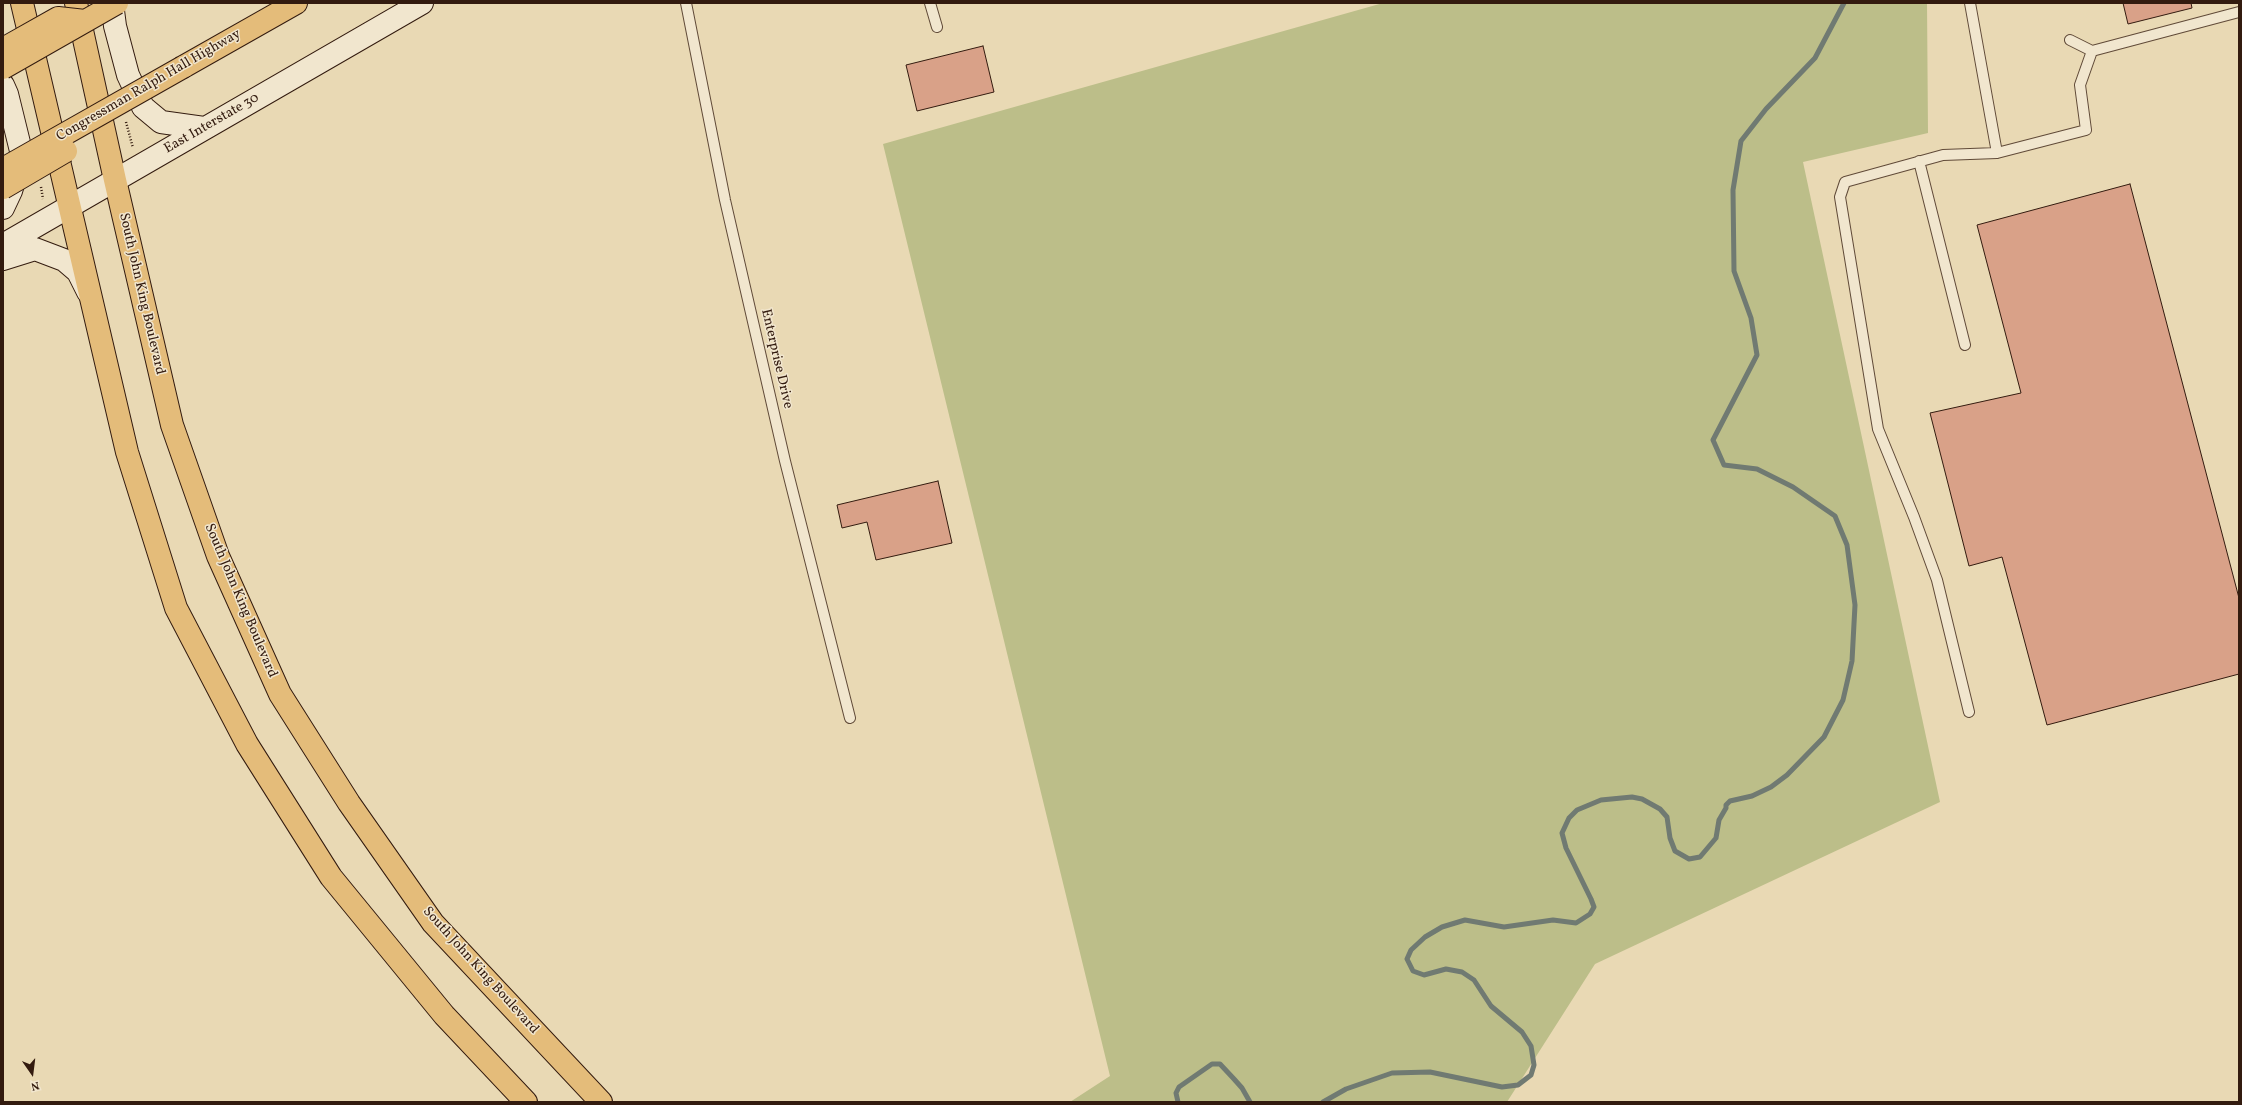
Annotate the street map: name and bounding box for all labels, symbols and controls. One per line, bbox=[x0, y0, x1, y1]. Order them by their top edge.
street label: Congressman Ralph Hall Highway bbox=[54, 26, 244, 146]
street label: East Interstate 30 bbox=[162, 90, 262, 158]
street label: South John King Boulevard bbox=[114, 212, 168, 376]
street label: Enterprise Drive bbox=[756, 308, 796, 410]
street label: South John King Boulevard bbox=[200, 522, 280, 680]
street label: South John King Boulevard bbox=[418, 904, 542, 1038]
north arrow bbox=[12, 1053, 52, 1093]
text: N bbox=[29, 1077, 41, 1093]

